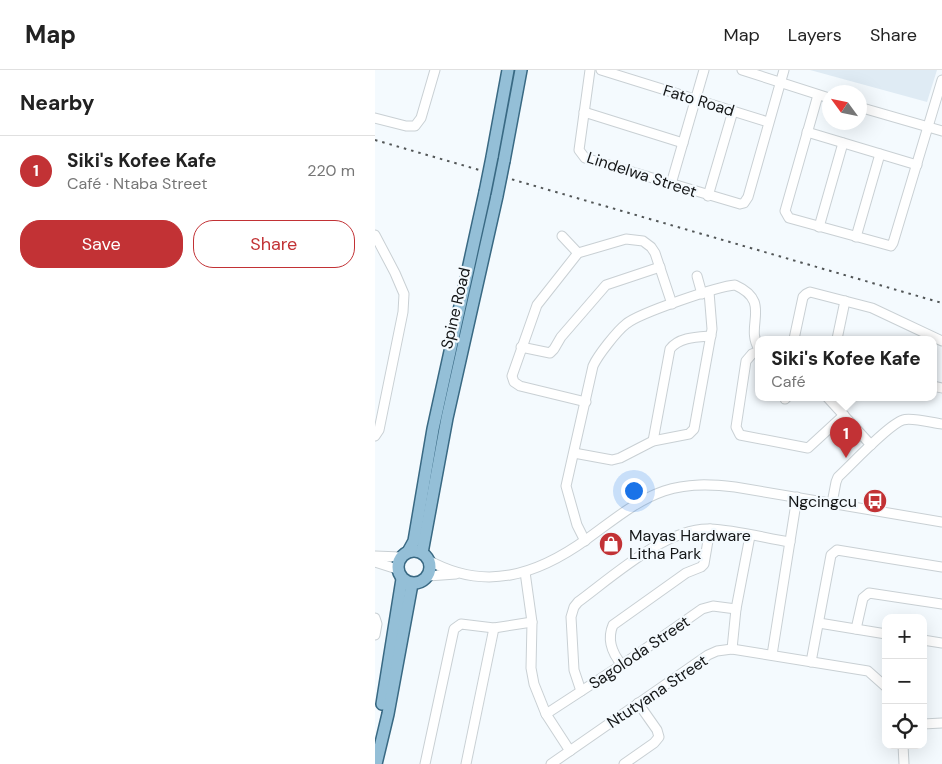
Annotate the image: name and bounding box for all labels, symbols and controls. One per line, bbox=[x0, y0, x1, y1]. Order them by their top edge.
text: Map bbox=[25, 19, 76, 50]
text: Map bbox=[724, 23, 760, 47]
text: Layers bbox=[788, 23, 842, 47]
text: Share bbox=[870, 23, 917, 47]
street label: Fato Road bbox=[661, 80, 737, 121]
north arrow bbox=[822, 85, 867, 130]
text: Nearby bbox=[20, 89, 94, 117]
street label: Lindelwa Street bbox=[584, 147, 699, 202]
text: Siki's Kofee Kafe bbox=[67, 148, 216, 173]
text: 1 bbox=[33, 160, 39, 181]
text: 220 m bbox=[307, 160, 355, 181]
text: Café · Ntaba Street bbox=[67, 173, 207, 194]
button: Save bbox=[20, 220, 183, 268]
button: Share bbox=[193, 220, 355, 268]
street label: Spine Road bbox=[436, 265, 475, 351]
popup bbox=[755, 336, 937, 401]
text: Siki's Kofee Kafe bbox=[771, 346, 921, 371]
text: Café bbox=[771, 371, 806, 392]
pin: 1 bbox=[830, 417, 862, 458]
your location bbox=[621, 478, 647, 504]
bus stop icon: Ngcingcu bbox=[862, 488, 888, 514]
place label: Ngcingcu bbox=[788, 491, 857, 512]
place label: Mayas Hardware Litha Park bbox=[629, 525, 751, 564]
shop icon: Mayas Hardware Litha Park bbox=[598, 531, 624, 557]
street label: Sagoloda Street bbox=[585, 611, 694, 694]
map controls bbox=[882, 614, 927, 749]
button: + bbox=[882, 614, 927, 659]
street label: Ntutyana Street bbox=[603, 650, 712, 733]
button: − bbox=[882, 659, 927, 704]
button: locate bbox=[882, 704, 927, 749]

